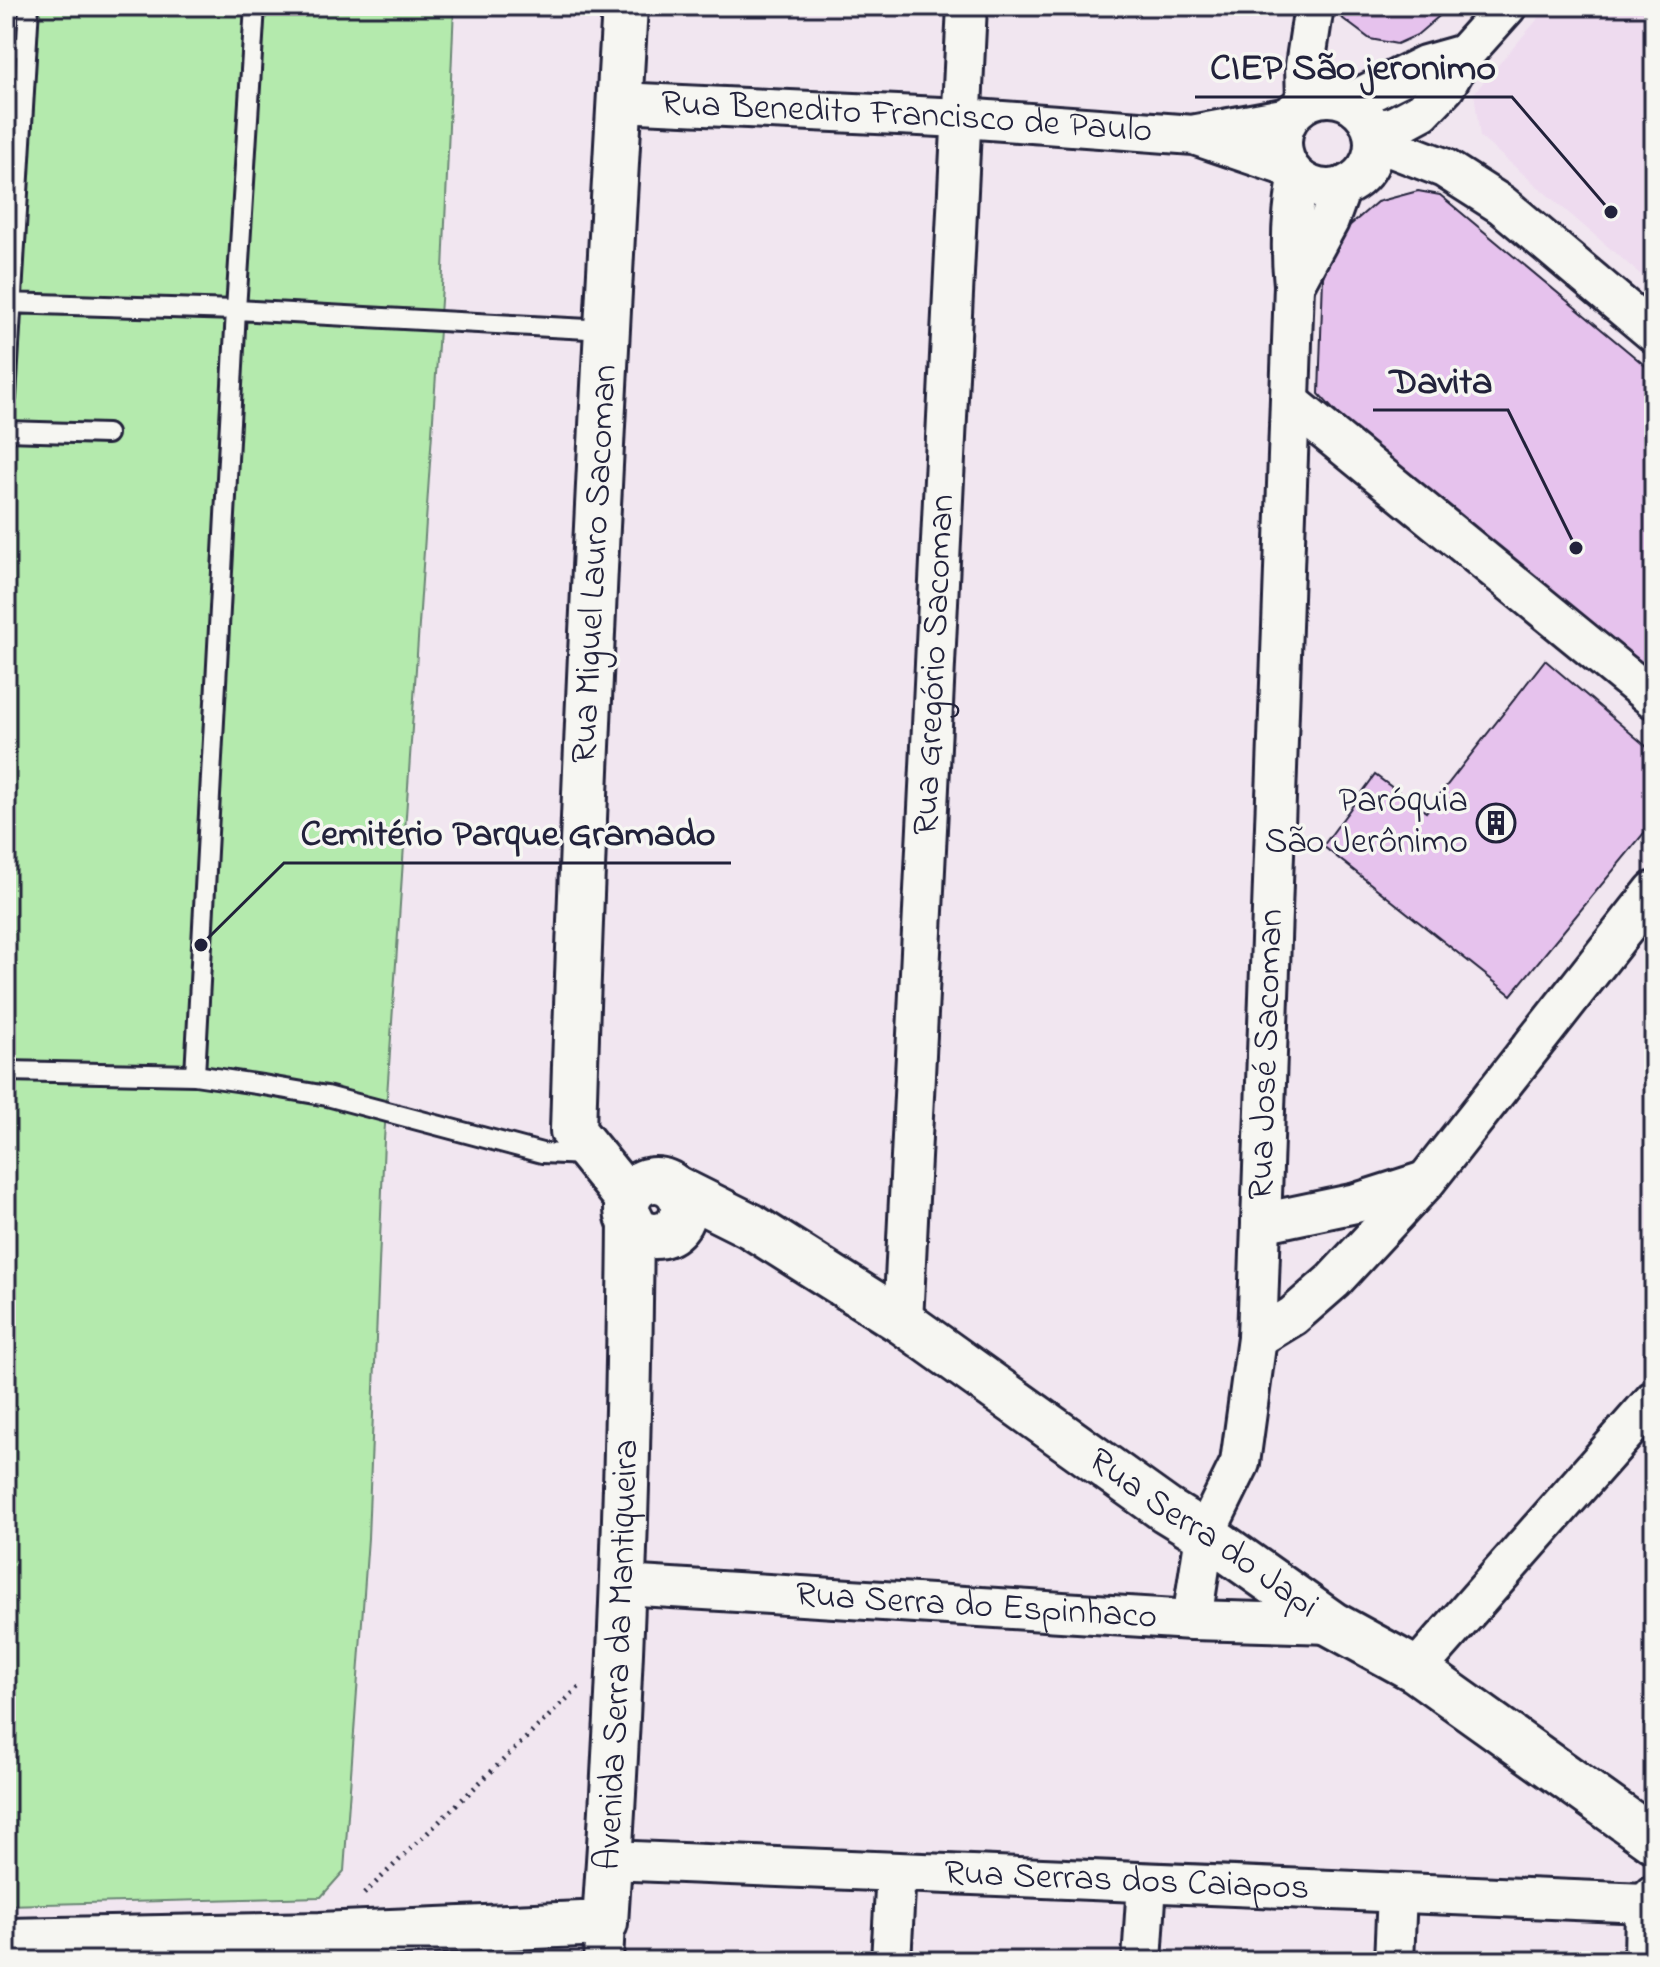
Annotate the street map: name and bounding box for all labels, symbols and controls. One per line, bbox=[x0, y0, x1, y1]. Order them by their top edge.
callout: CIEP São jeronimo bbox=[1195, 35, 1512, 97]
text: CIEP São jeronimo bbox=[1210, 42, 1496, 98]
street label: Rua Benedito Francisco de Paulo bbox=[660, 77, 1154, 158]
callout: Davita bbox=[1373, 348, 1508, 410]
text: Davita bbox=[1387, 356, 1493, 412]
street label: Rua Miguel Lauro Sacoman bbox=[559, 363, 633, 765]
street label: Rua Gregório Sacoman bbox=[900, 493, 970, 837]
place label: Paróquia São Jerônimo bbox=[1264, 776, 1468, 870]
callout: Cemitério Parque Gramado bbox=[284, 801, 731, 863]
building icon: Paróquia São Jerônimo bbox=[1475, 802, 1517, 844]
text: Cemitério Parque Gramado bbox=[300, 808, 716, 864]
street label: Rua José Sacoman bbox=[1235, 908, 1299, 1201]
street label: Rua Serra do Japi bbox=[1077, 1436, 1329, 1633]
street label: Avenida Serra da Mantiqueira bbox=[582, 1439, 654, 1872]
street label: Rua Serra do Espinhaco bbox=[794, 1569, 1159, 1644]
street label: Rua Serras dos Caiapos bbox=[943, 1847, 1310, 1916]

